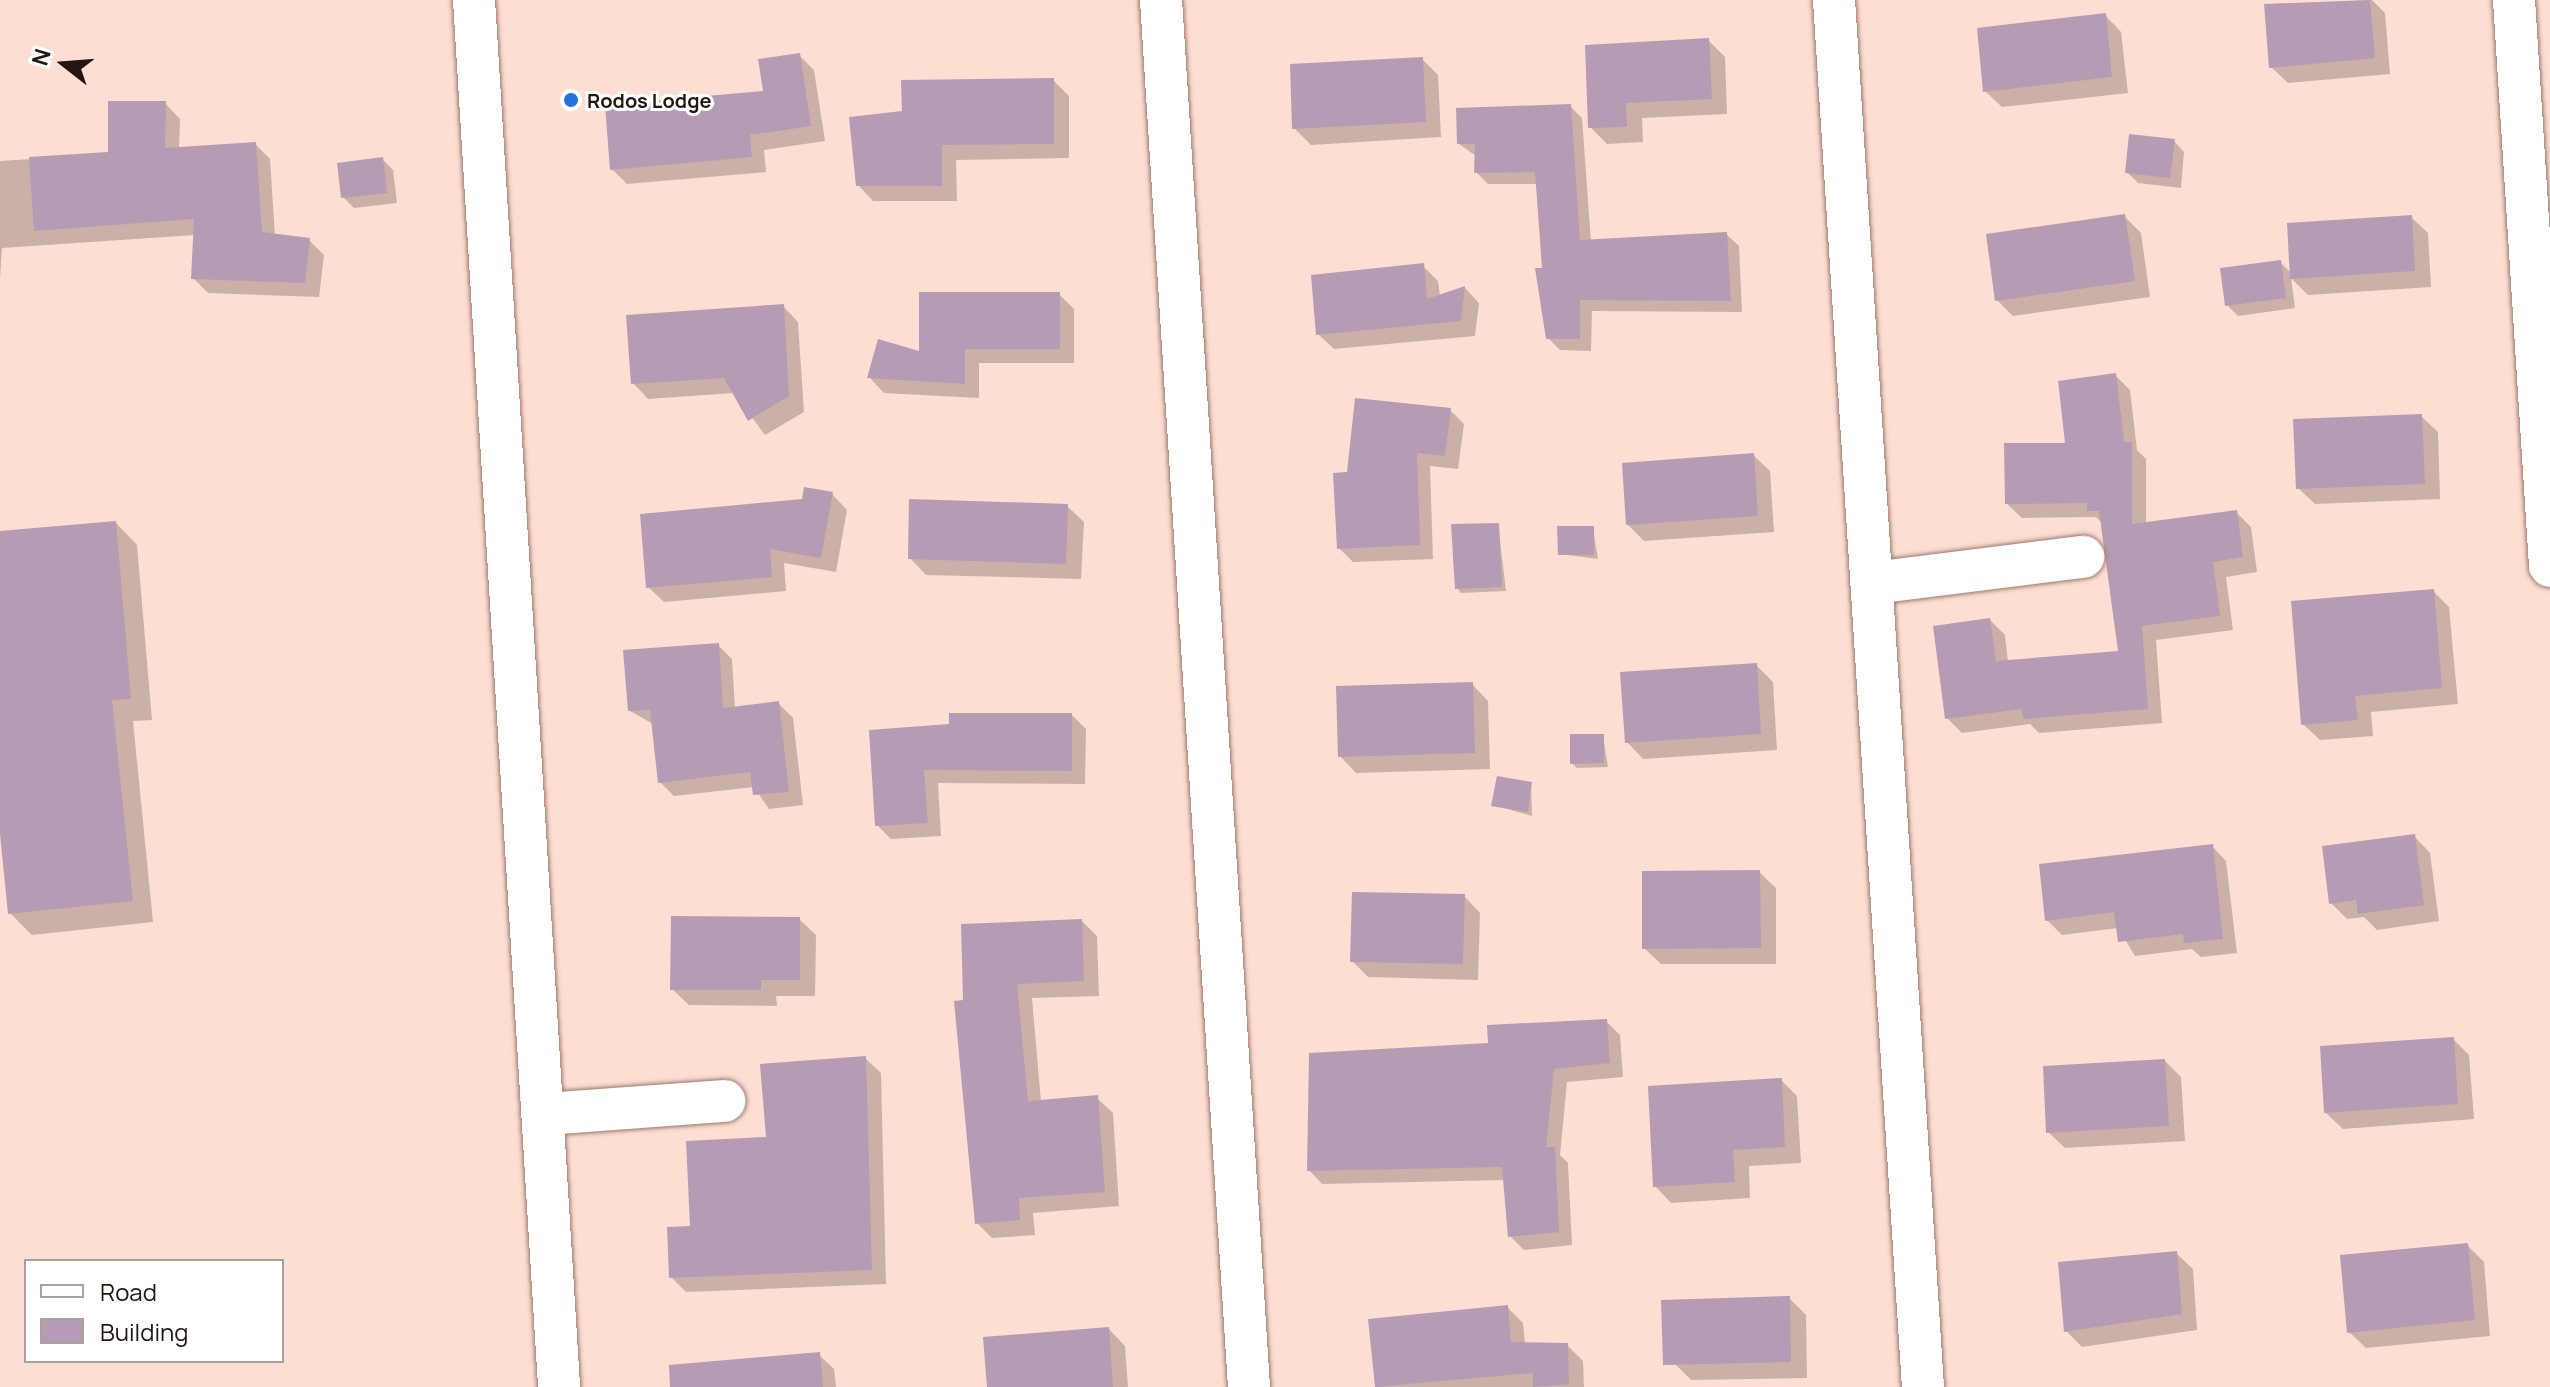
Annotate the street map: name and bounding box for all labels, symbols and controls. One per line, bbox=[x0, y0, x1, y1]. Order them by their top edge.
north arrow bbox=[24, 24, 104, 104]
text: N bbox=[24, 45, 58, 69]
place label: Rodos Lodge bbox=[587, 88, 712, 112]
marker: Rodos Lodge bbox=[562, 91, 580, 109]
legend bbox=[24, 1259, 284, 1363]
text: Road bbox=[100, 1275, 157, 1308]
text: Building bbox=[100, 1315, 188, 1348]

